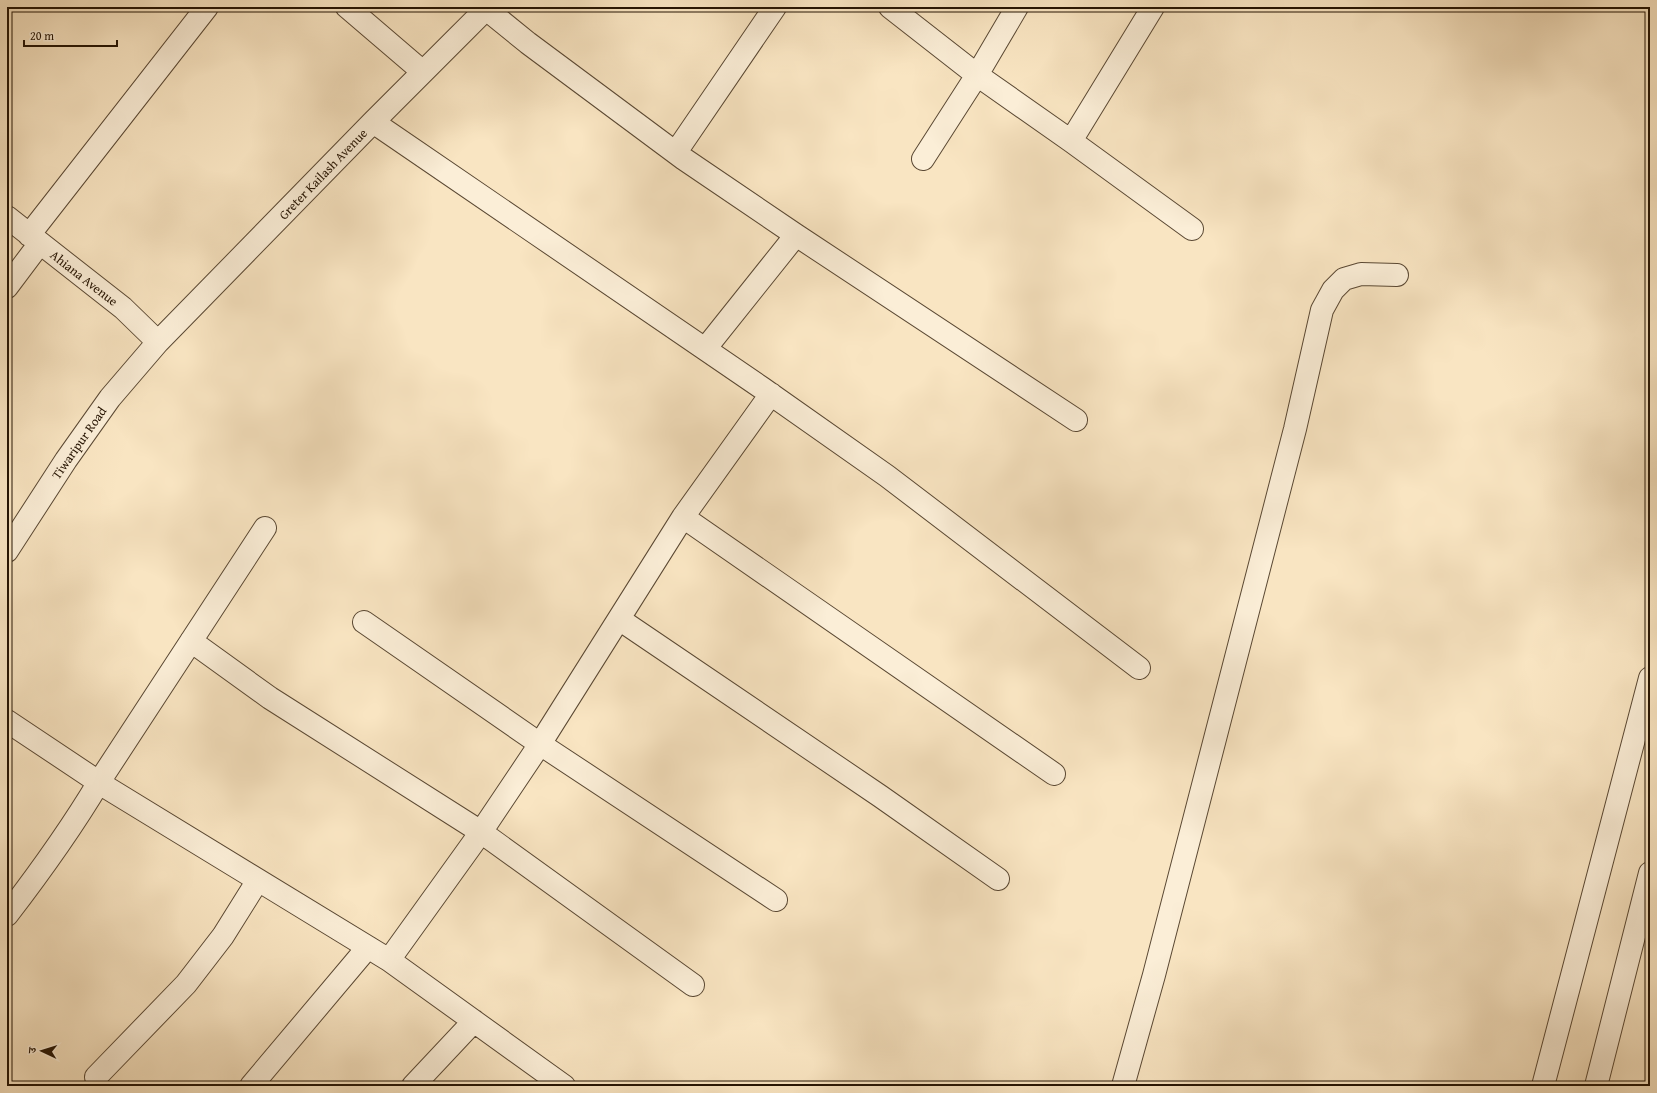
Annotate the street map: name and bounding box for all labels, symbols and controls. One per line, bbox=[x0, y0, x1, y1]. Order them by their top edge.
scale bar bbox=[24, 22, 117, 48]
text: 20 m bbox=[30, 27, 54, 44]
street label: Greter Kailash Avenue bbox=[274, 124, 372, 224]
street label: Ahiana Avenue bbox=[46, 246, 122, 310]
street label: Tiwaripur Road bbox=[47, 403, 111, 483]
north arrow bbox=[22, 1031, 62, 1071]
text: उ bbox=[24, 1046, 40, 1055]

